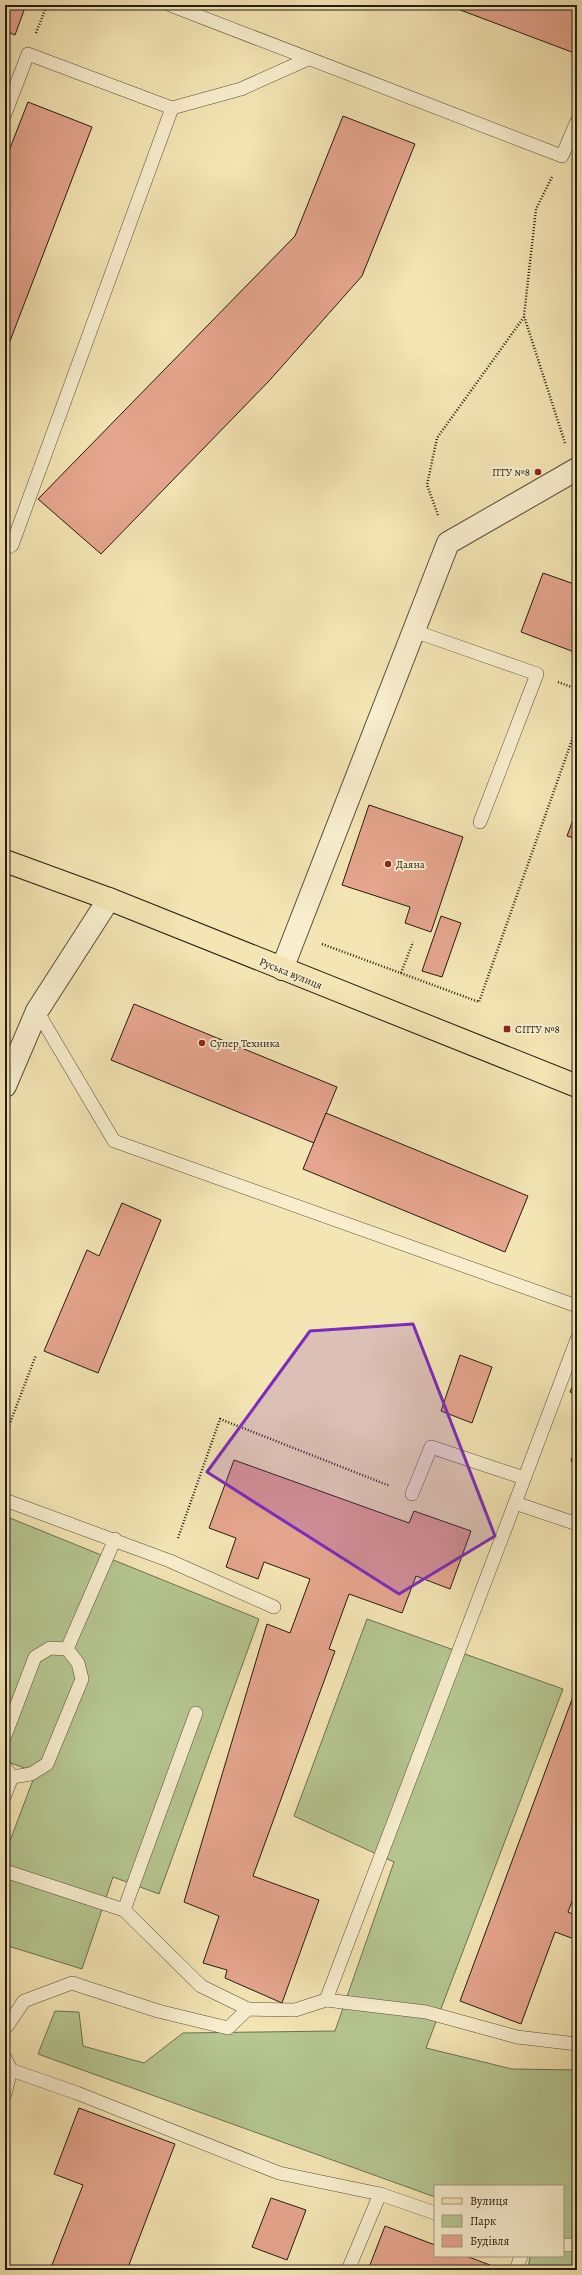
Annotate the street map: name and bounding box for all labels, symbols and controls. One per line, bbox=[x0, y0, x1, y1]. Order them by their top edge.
place label: ПТУ №8 bbox=[492, 465, 530, 480]
marker: ПТУ №8 bbox=[533, 467, 543, 477]
place label: Даяна bbox=[396, 857, 426, 872]
marker: Даяна bbox=[383, 859, 393, 869]
street label: Руська вулиця bbox=[257, 954, 325, 993]
place label: СПТУ №8 bbox=[515, 1022, 560, 1037]
marker: СПТУ №8 bbox=[502, 1024, 512, 1034]
place label: Супер Техника bbox=[210, 1036, 281, 1051]
marker: Супер Техника bbox=[197, 1038, 207, 1048]
legend bbox=[434, 2185, 564, 2257]
text: Вулиця bbox=[470, 2193, 508, 2209]
text: Парк bbox=[470, 2213, 496, 2229]
text: Будівля bbox=[470, 2233, 510, 2249]

